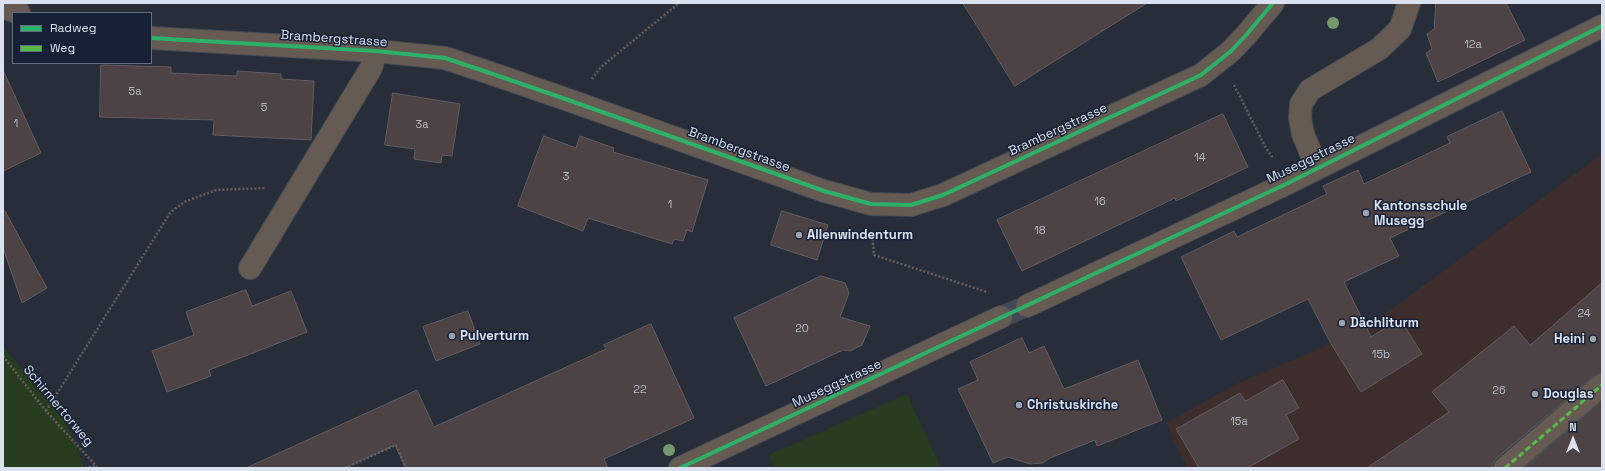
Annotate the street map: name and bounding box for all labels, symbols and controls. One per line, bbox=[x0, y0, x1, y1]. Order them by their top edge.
legend bbox=[12, 12, 152, 64]
text: Radweg bbox=[50, 20, 96, 36]
street label: Brambergstrasse bbox=[280, 27, 388, 51]
house number: 12a bbox=[1464, 38, 1482, 52]
text: Weg bbox=[50, 40, 75, 56]
house number: 5a bbox=[129, 85, 141, 99]
street label: Brambergstrasse bbox=[1006, 100, 1110, 160]
house number: 5 bbox=[261, 101, 267, 115]
house number: 1 bbox=[14, 117, 18, 131]
house number: 3a bbox=[416, 118, 428, 132]
street label: Brambergstrasse bbox=[686, 124, 792, 176]
street label: Museggstrasse bbox=[1264, 131, 1358, 187]
house number: 14 bbox=[1194, 151, 1206, 165]
house number: 3 bbox=[563, 170, 569, 184]
house number: 16 bbox=[1094, 195, 1106, 209]
house number: 1 bbox=[668, 198, 672, 212]
place label: Kantonsschule Musegg bbox=[1374, 198, 1467, 229]
marker: Kantonsschule Musegg bbox=[1361, 208, 1371, 218]
house number: 18 bbox=[1034, 224, 1046, 238]
place label: Allenwindenturm bbox=[807, 227, 913, 243]
marker: Allenwindenturm bbox=[794, 230, 804, 240]
house number: 24 bbox=[1577, 307, 1591, 321]
place label: Dächliturm bbox=[1350, 315, 1419, 331]
marker: Dächliturm bbox=[1337, 318, 1347, 328]
house number: 20 bbox=[795, 322, 809, 336]
place label: Pulverturm bbox=[460, 328, 529, 344]
marker: Pulverturm bbox=[447, 331, 457, 341]
place label: Heini bbox=[1554, 331, 1585, 347]
marker: Heini bbox=[1588, 334, 1598, 344]
house number: 15b bbox=[1372, 348, 1390, 362]
street label: Museggstrasse bbox=[790, 357, 884, 411]
street label: Schirmertorweg bbox=[20, 362, 96, 450]
house number: 22 bbox=[633, 383, 647, 397]
house number: 26 bbox=[1492, 384, 1506, 398]
place label: Douglas bbox=[1543, 386, 1594, 402]
marker: Douglas bbox=[1530, 389, 1540, 399]
place label: Christuskirche bbox=[1027, 397, 1118, 413]
marker: Christuskirche bbox=[1014, 400, 1024, 410]
house number: 15a bbox=[1230, 415, 1248, 429]
north arrow bbox=[1553, 419, 1593, 459]
text: N bbox=[1569, 420, 1577, 434]

